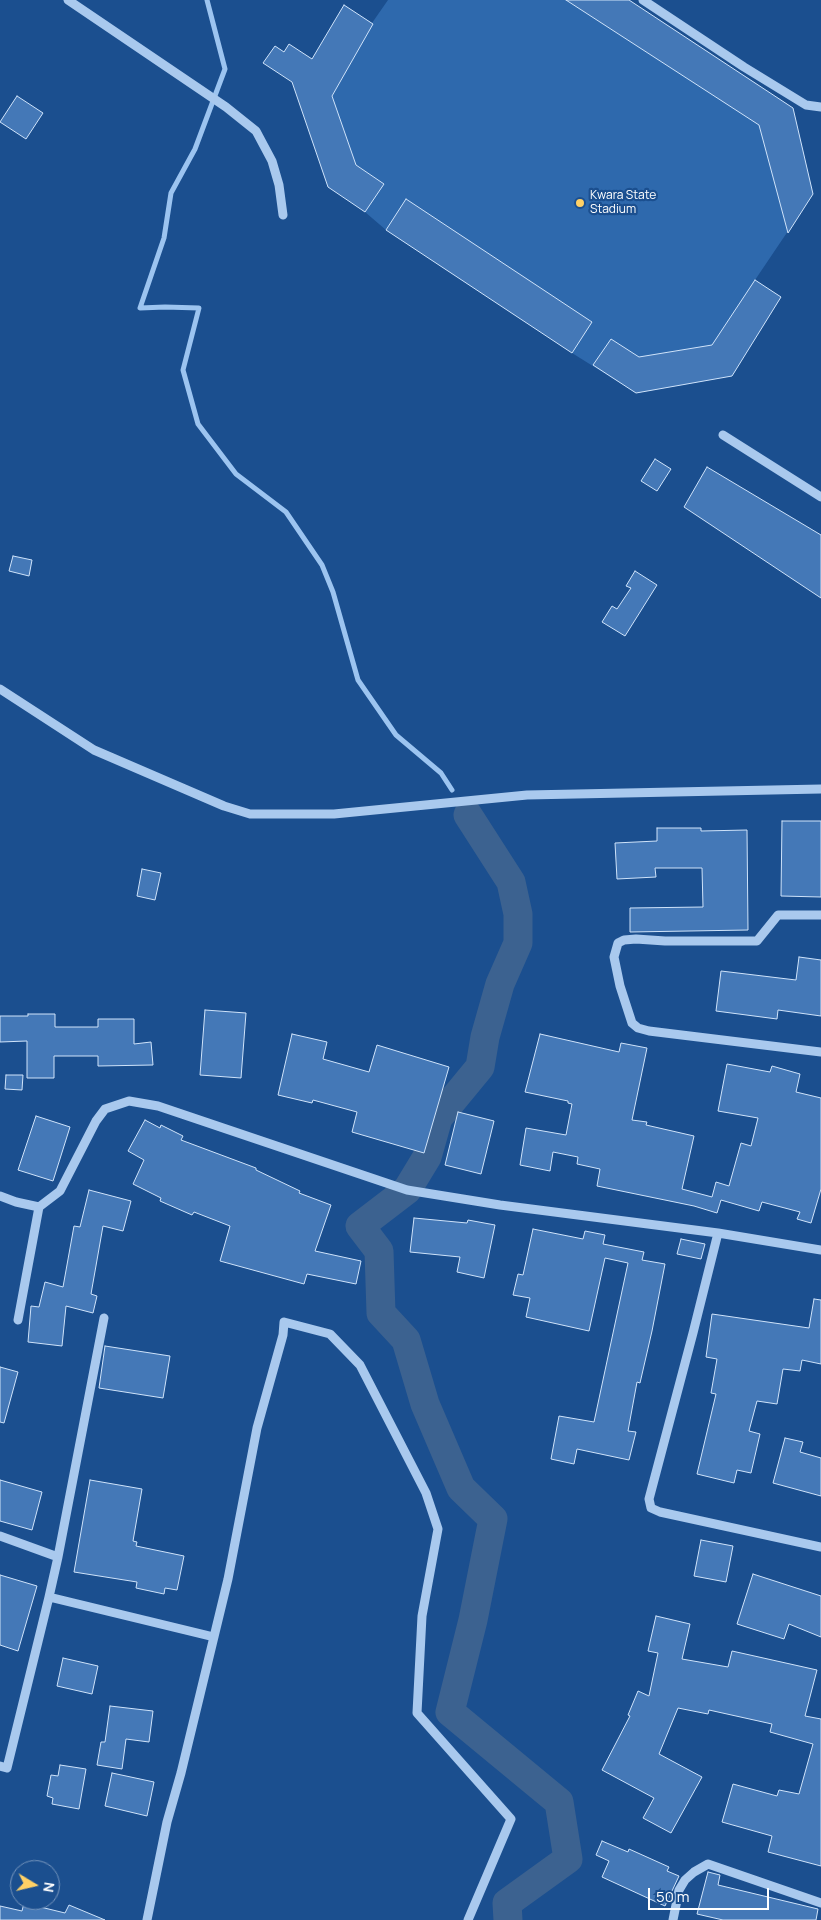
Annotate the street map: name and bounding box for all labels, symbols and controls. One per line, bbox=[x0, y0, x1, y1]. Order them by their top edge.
place label: Kwara State Stadium bbox=[590, 189, 656, 217]
marker: Kwara State Stadium bbox=[574, 197, 586, 209]
north arrow bbox=[10, 1860, 60, 1910]
scale bar bbox=[651, 1878, 772, 1910]
text: N bbox=[39, 1881, 59, 1894]
text: 50 m bbox=[656, 1886, 690, 1907]

